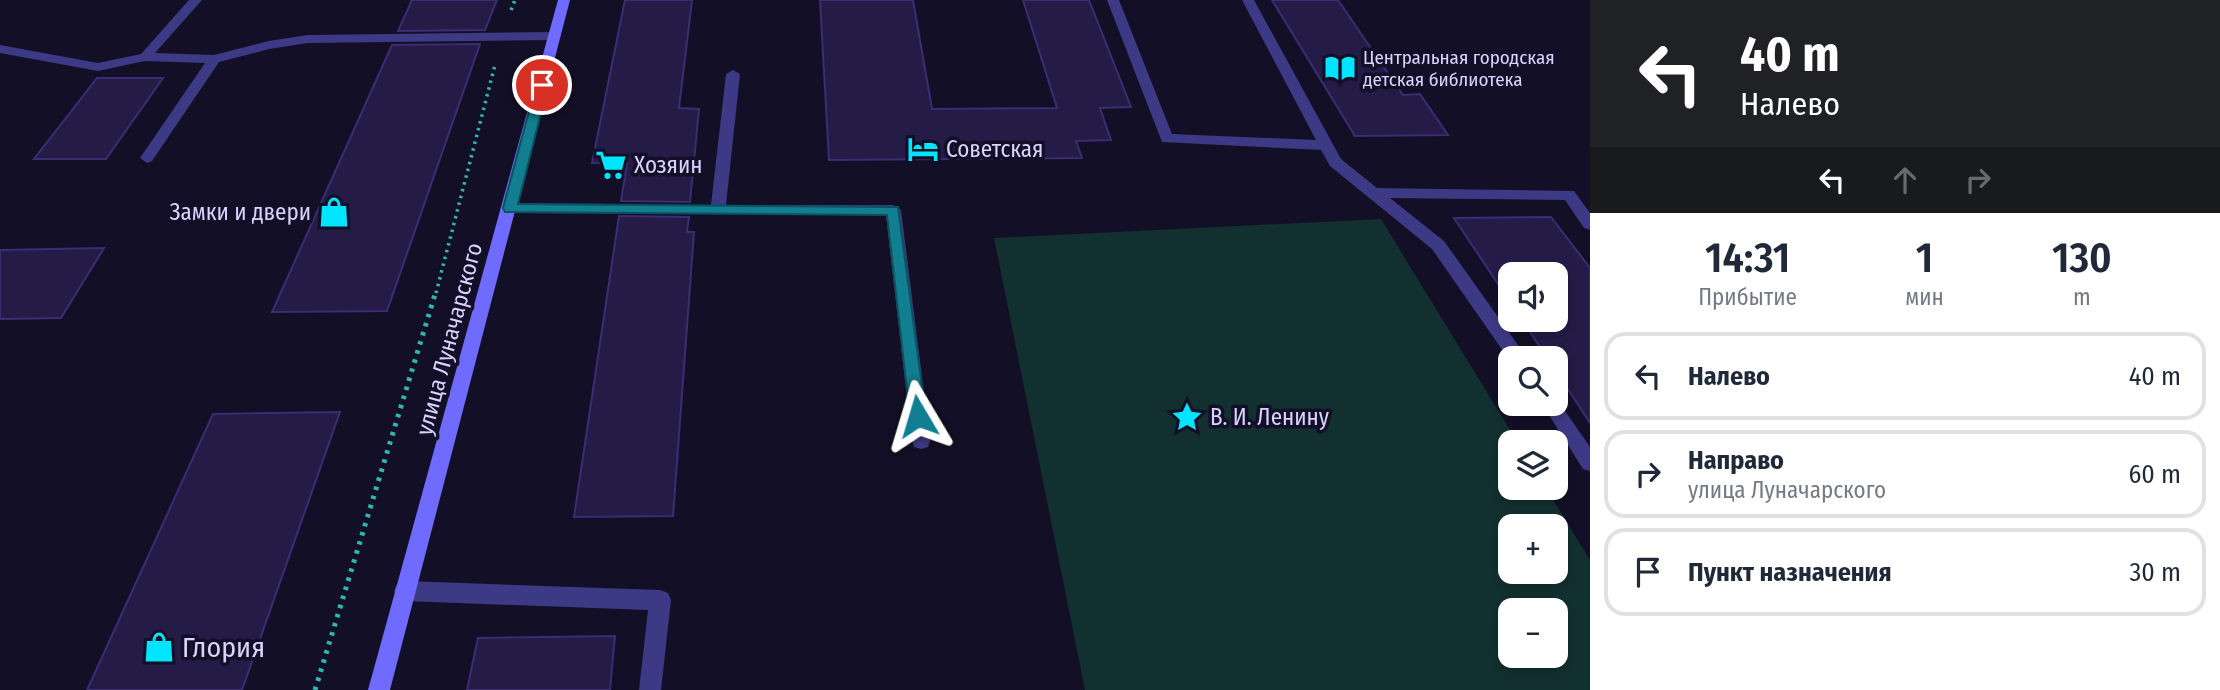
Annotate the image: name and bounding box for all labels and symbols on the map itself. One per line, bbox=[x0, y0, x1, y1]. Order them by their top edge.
place label: Центральная городская детская библиотека bbox=[1363, 46, 1555, 91]
library icon: Центральная городская детская библиотека bbox=[1323, 51, 1357, 85]
pin bbox=[512, 55, 572, 115]
hotel icon: Советская bbox=[906, 132, 940, 166]
place label: Советская bbox=[946, 135, 1043, 163]
supermarket icon: Хозяин bbox=[594, 148, 628, 182]
place label: Хозяин bbox=[634, 151, 703, 179]
shop icon: Замки и двери bbox=[317, 195, 351, 229]
place label: Замки и двери bbox=[170, 198, 311, 226]
street label: улица Луначарского bbox=[410, 240, 488, 438]
position arrow bbox=[881, 379, 955, 453]
place icon: В. И. Ленину bbox=[1170, 400, 1204, 434]
place label: В. И. Ленину bbox=[1210, 403, 1330, 431]
shop icon: Глория bbox=[142, 630, 176, 664]
place label: Глория bbox=[182, 631, 265, 664]

